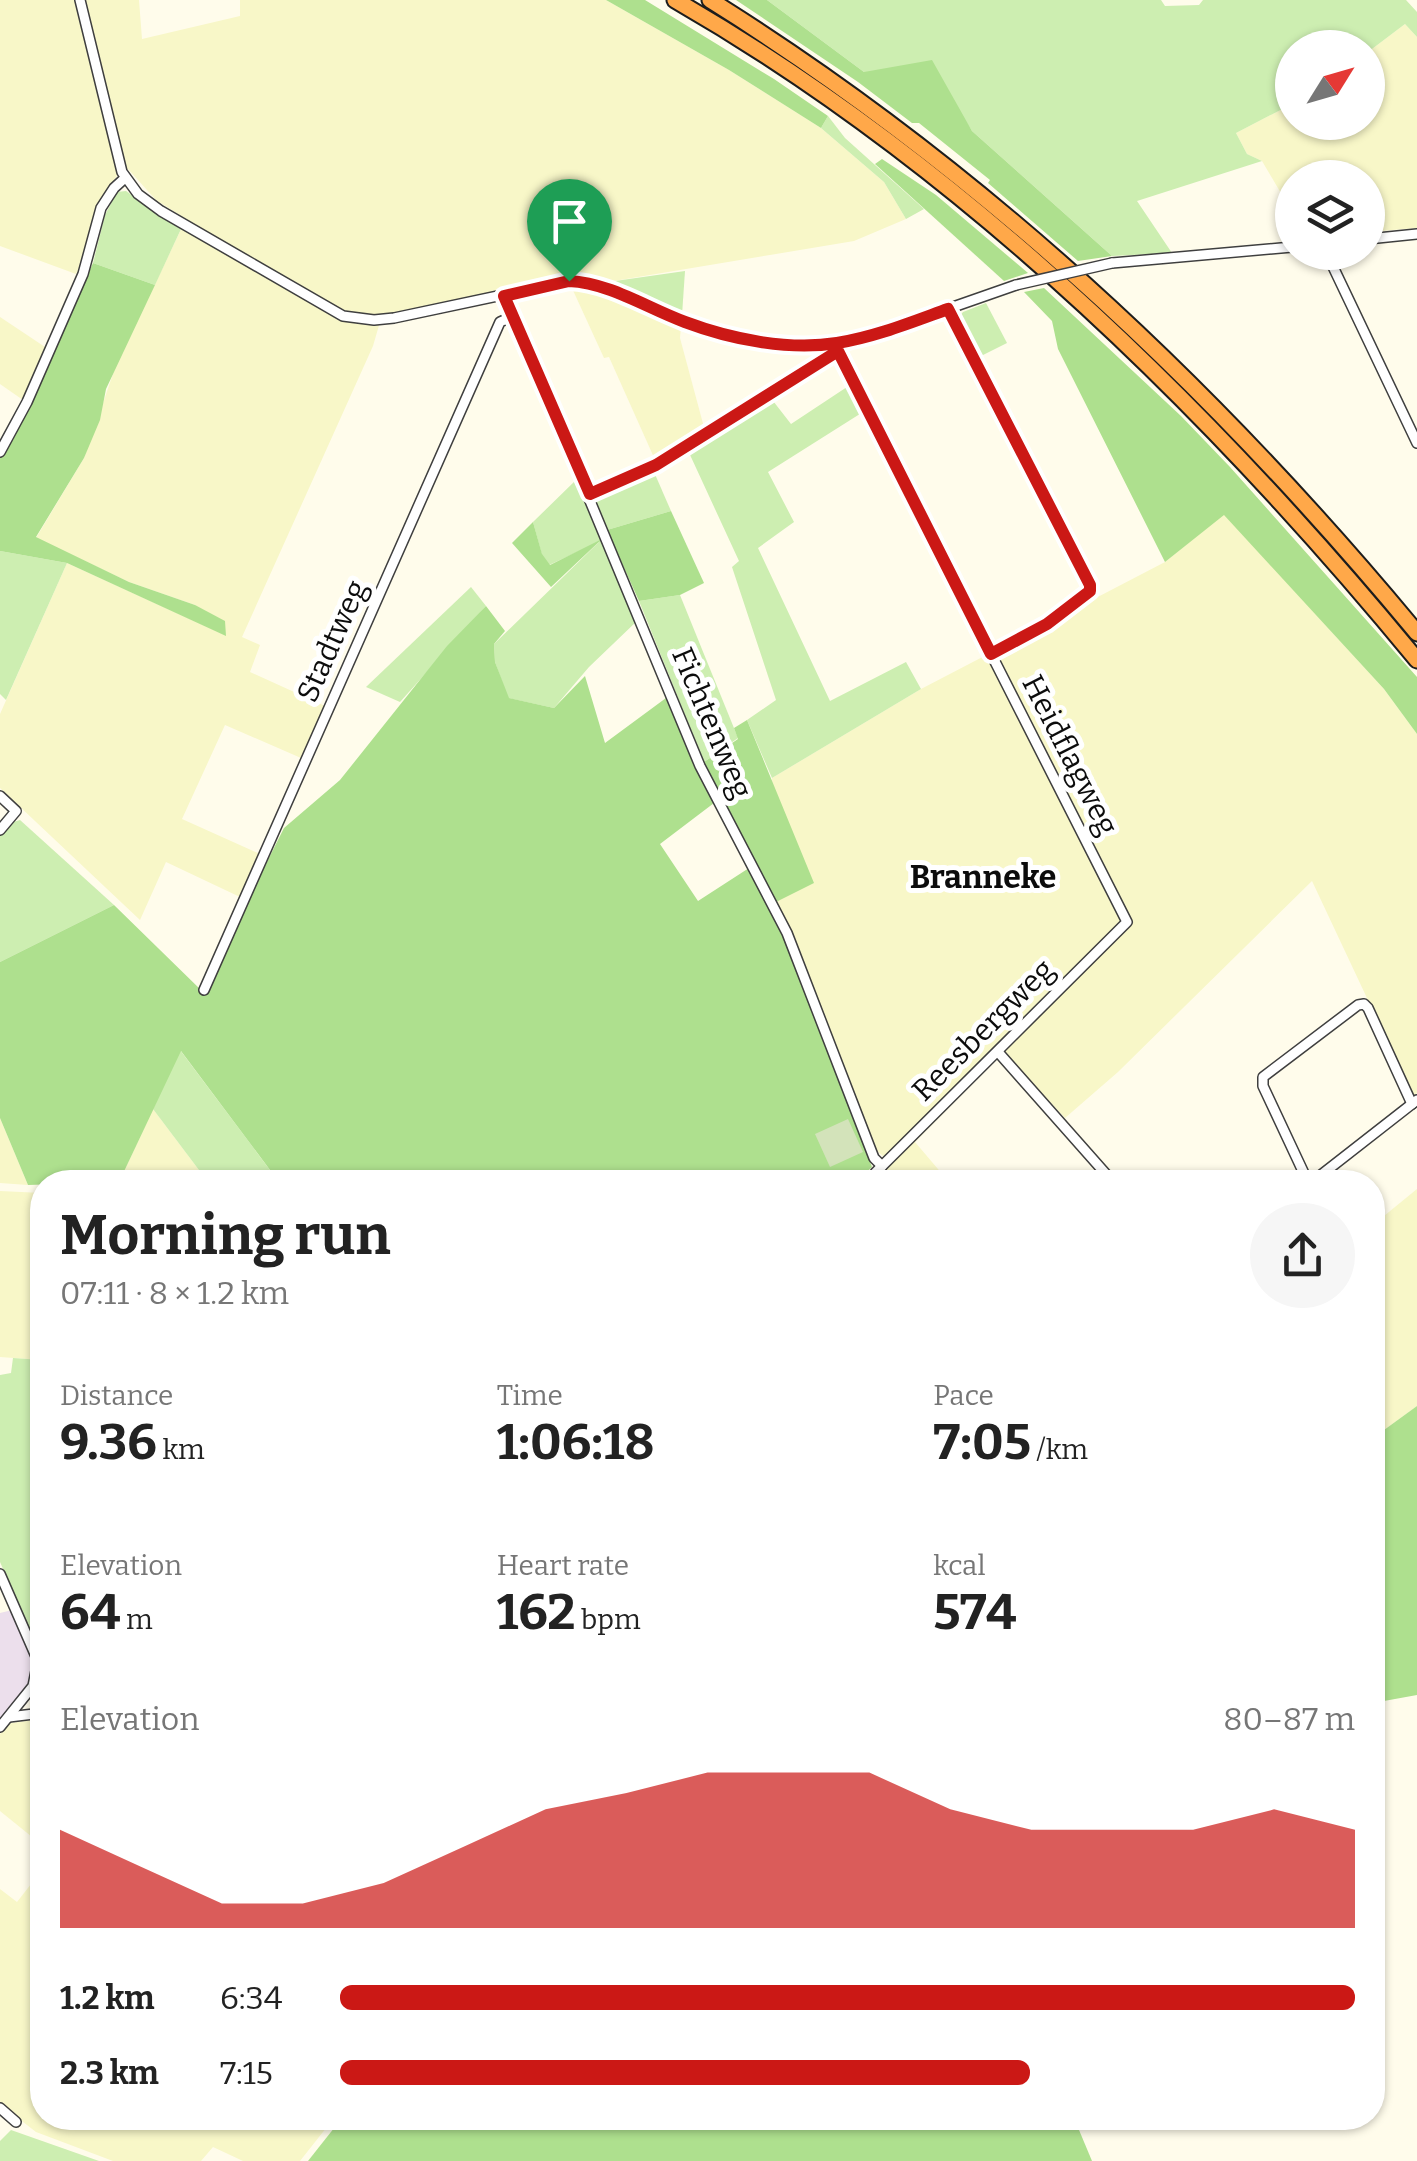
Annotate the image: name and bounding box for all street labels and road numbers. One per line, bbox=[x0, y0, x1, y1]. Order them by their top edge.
street label: Stadtweg bbox=[289, 575, 375, 707]
street label: Fichtenweg bbox=[664, 642, 760, 804]
street label: Heidflagweg bbox=[1014, 669, 1126, 841]
street label: Reesbergweg bbox=[905, 952, 1061, 1108]

